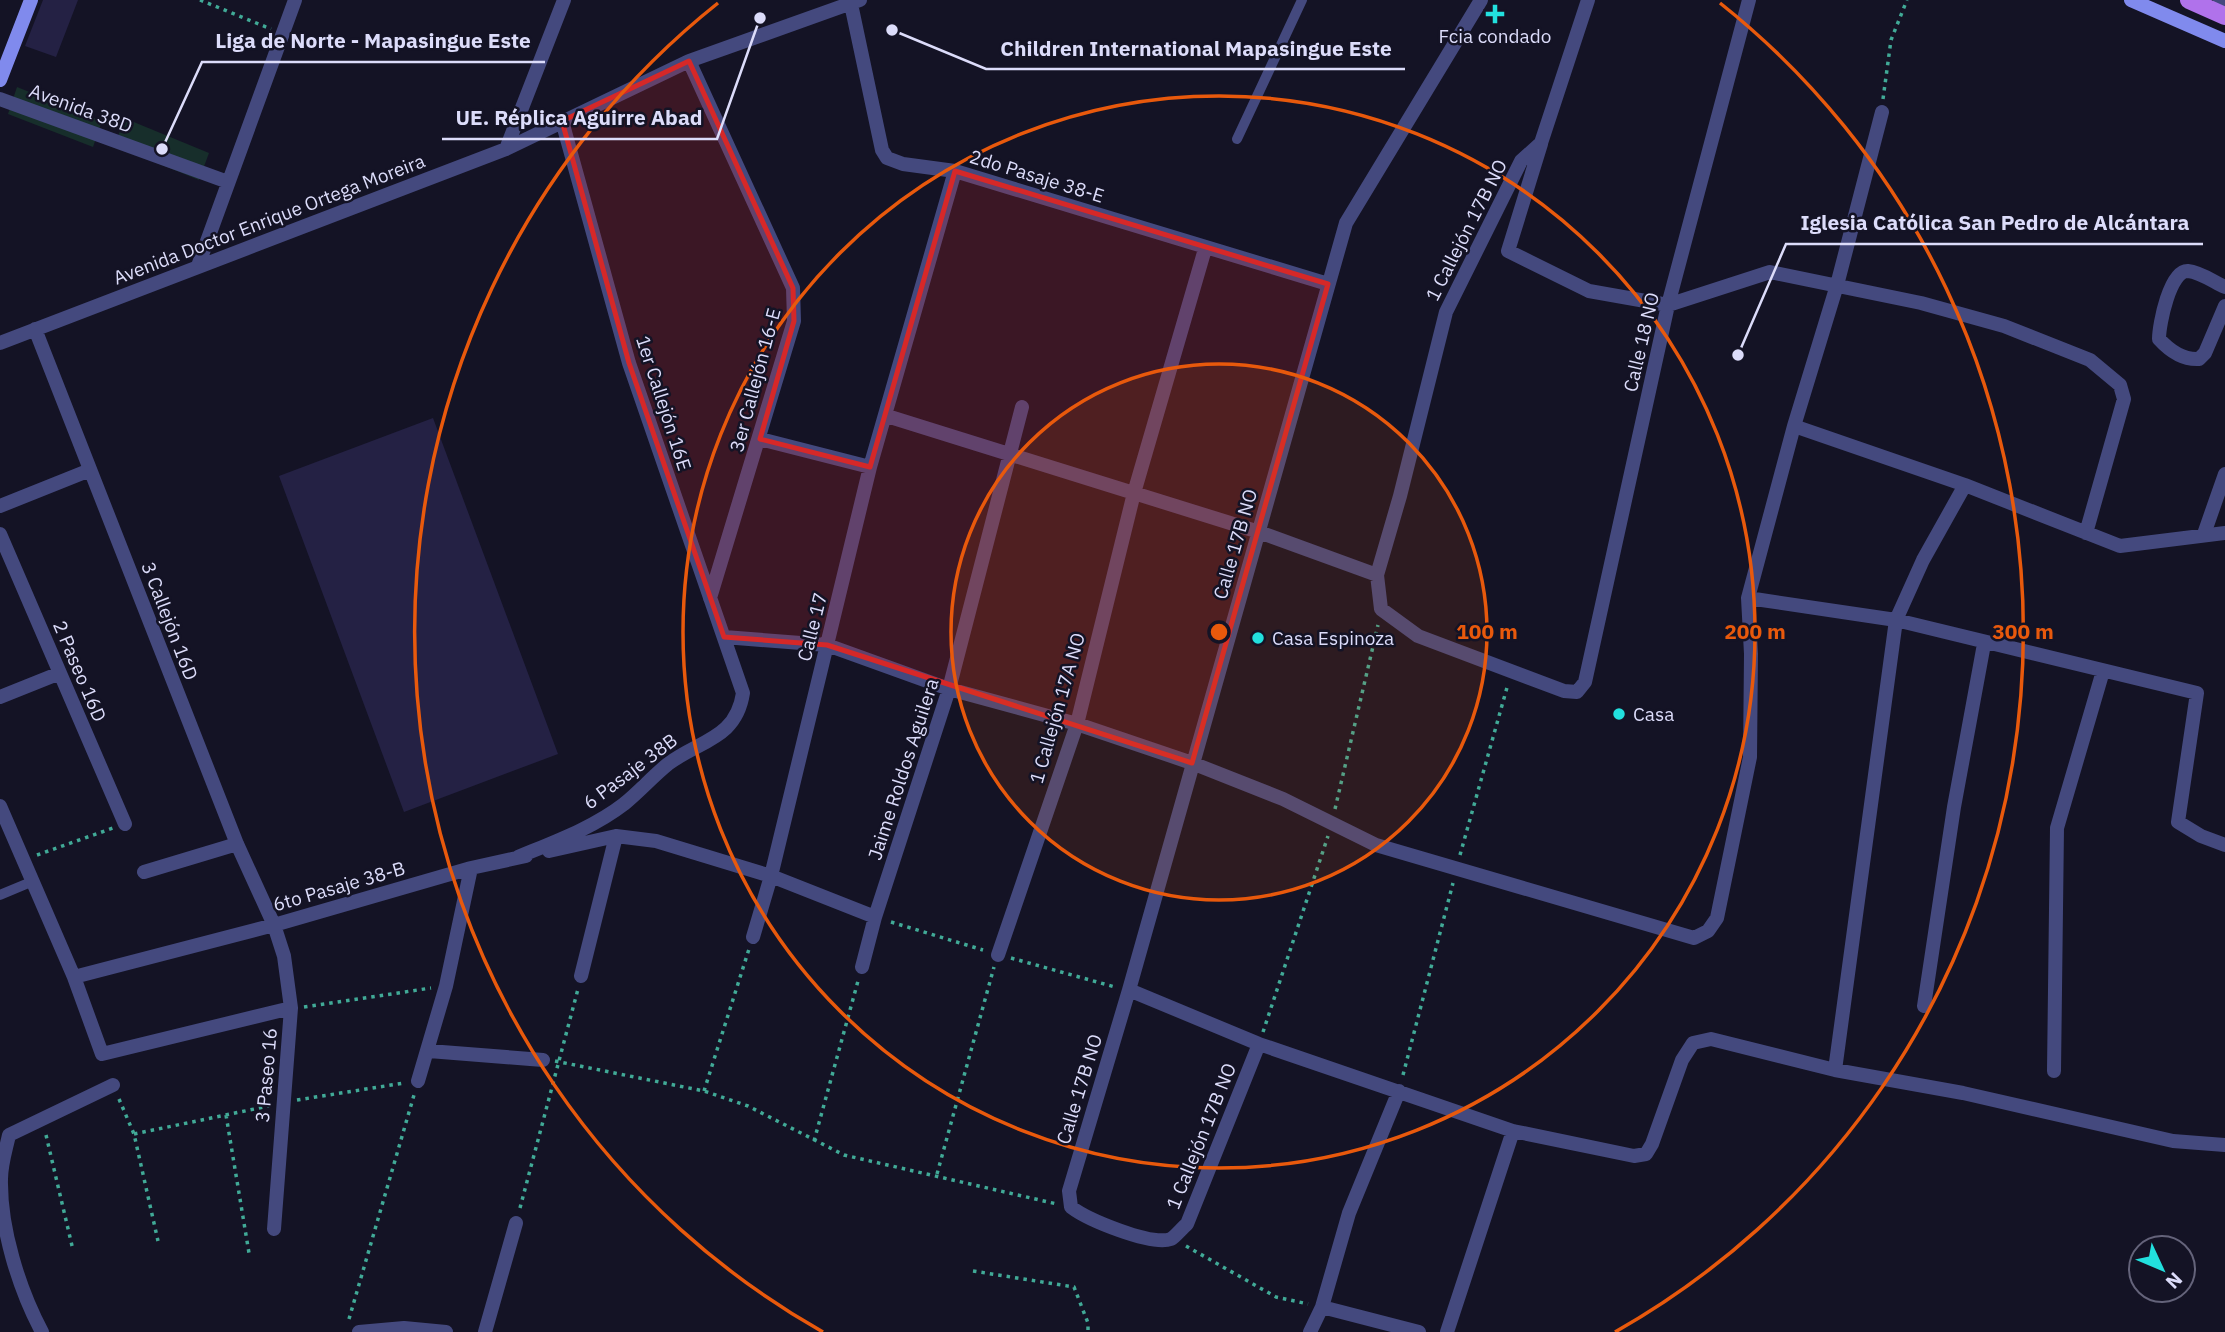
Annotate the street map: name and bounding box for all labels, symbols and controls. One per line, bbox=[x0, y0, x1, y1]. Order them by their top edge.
marker: Fcia condado bbox=[1487, 6, 1503, 22]
callout: Liga de Norte - Mapasingue Este bbox=[202, 20, 545, 62]
place label: Fcia condado bbox=[1439, 24, 1551, 48]
text: Liga de Norte - Mapasingue Este bbox=[215, 26, 531, 54]
callout: Children International Mapasingue Este bbox=[986, 27, 1405, 69]
text: Children International Mapasingue Este bbox=[1000, 34, 1392, 62]
street label: Avenida 38D bbox=[26, 78, 136, 138]
callout: UE. Réplica Aguirre Abad bbox=[442, 97, 717, 139]
text: UE. Réplica Aguirre Abad bbox=[455, 103, 703, 131]
street label: 2do Pasaje 38-E bbox=[967, 144, 1107, 208]
street label: Avenida Doctor Enrique Ortega Moreira bbox=[110, 148, 428, 290]
street label: 1 Callejón 17B NO bbox=[1420, 155, 1512, 305]
callout: Iglesia Católica San Pedro de Alcántara bbox=[1786, 202, 2203, 244]
text: Iglesia Católica San Pedro de Alcántara bbox=[1800, 208, 2190, 236]
street label: Calle 18 NO bbox=[1618, 290, 1664, 394]
street label: 3er Callejón 16-E bbox=[724, 305, 786, 455]
street label: 1er Callejón 16E bbox=[631, 333, 697, 473]
street label: Calle 17B NO bbox=[1208, 486, 1262, 602]
street label: 3 Callejón 16D bbox=[136, 558, 204, 684]
street label: Calle 17 bbox=[792, 590, 832, 664]
street label: 2 Paseo 16D bbox=[48, 617, 112, 725]
text: 100 m bbox=[1456, 617, 1518, 645]
text: 200 m bbox=[1724, 617, 1786, 645]
text: 300 m bbox=[1992, 617, 2054, 645]
centre of rings bbox=[1207, 620, 1231, 644]
place label: Casa Espinoza bbox=[1272, 626, 1394, 650]
street label: 1 Callejón 17A NO bbox=[1024, 630, 1090, 786]
marker: Casa Espinoza bbox=[1250, 630, 1266, 646]
street label: Jaime Roldos Aguilera bbox=[862, 675, 944, 863]
place label: Casa bbox=[1633, 702, 1674, 726]
marker: Casa bbox=[1611, 706, 1627, 722]
street label: 6 Pasaje 38B bbox=[578, 728, 682, 814]
street label: 6to Pasaje 38-B bbox=[270, 856, 408, 916]
street label: 3 Paseo 16 bbox=[250, 1027, 282, 1123]
street label: Calle 17B NO bbox=[1051, 1031, 1107, 1147]
street label: 1 Callejón 17B NO bbox=[1161, 1059, 1241, 1213]
north arrow bbox=[2127, 1234, 2197, 1304]
text: N bbox=[2161, 1268, 2188, 1294]

